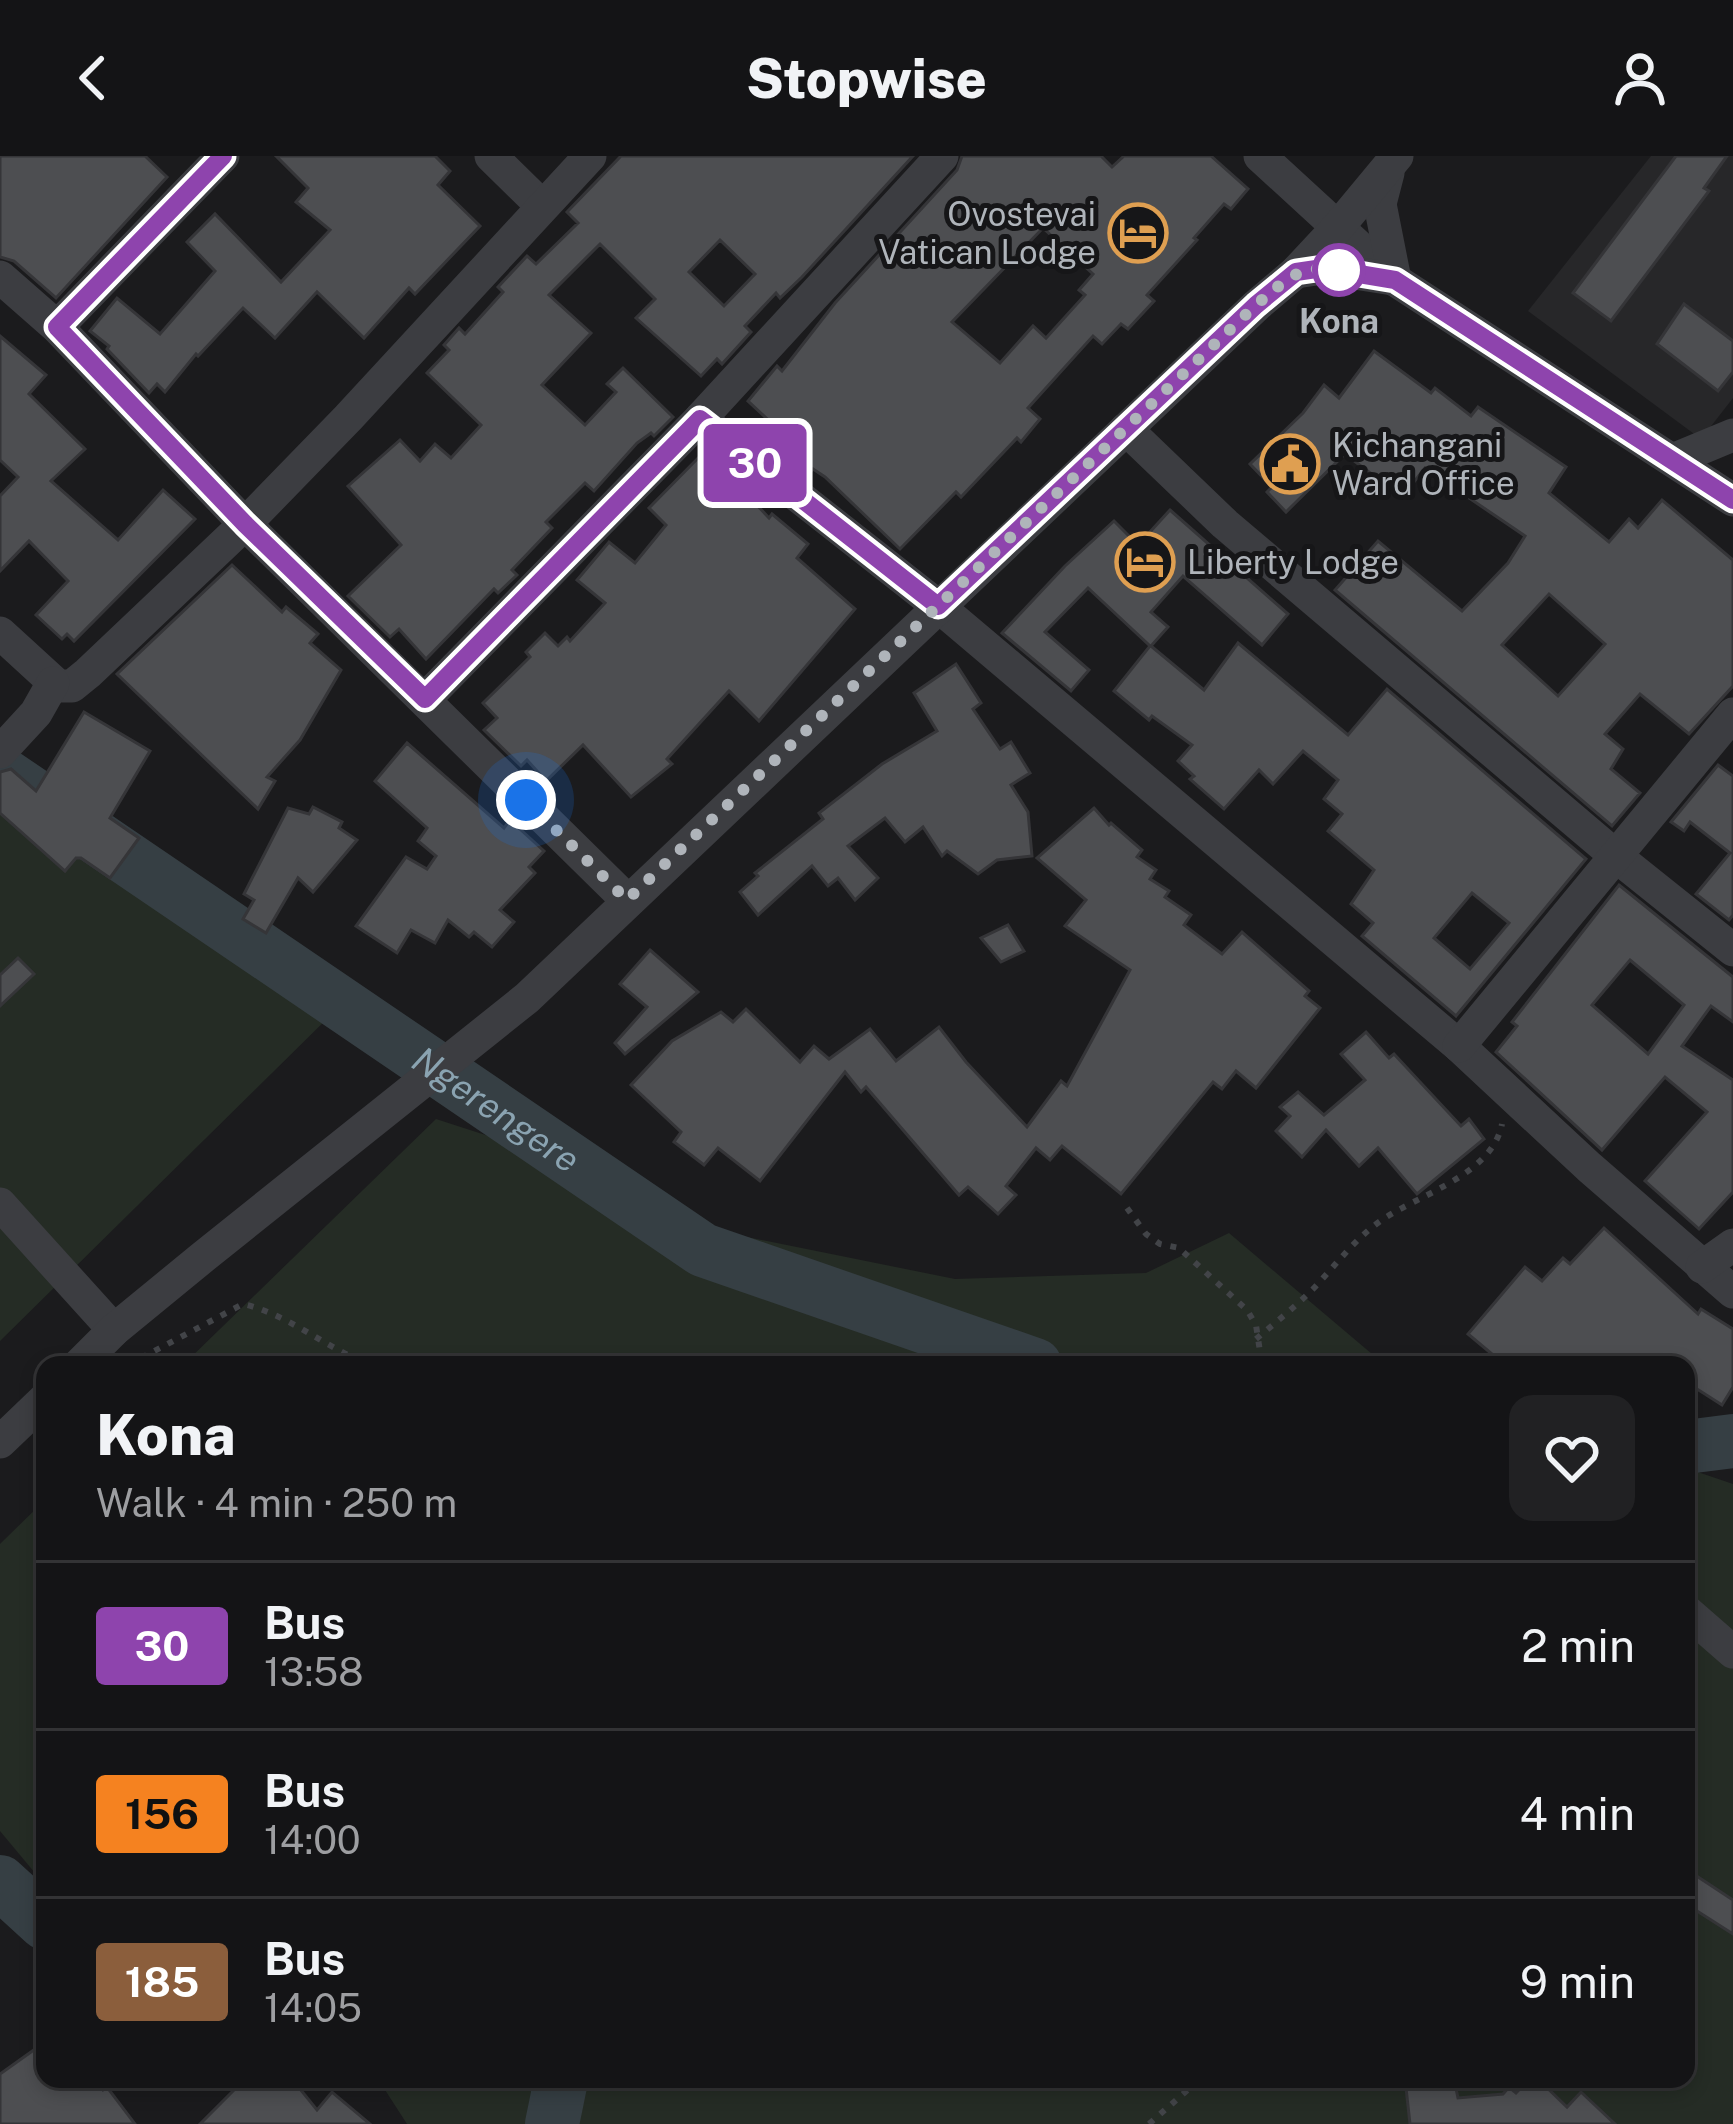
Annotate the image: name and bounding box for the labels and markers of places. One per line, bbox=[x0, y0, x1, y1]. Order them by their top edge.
place label: Ovostevai Vatican Lodge bbox=[878, 195, 1096, 271]
hotel icon: Ovostevai Vatican Lodge bbox=[1107, 202, 1169, 264]
marker: Kona bbox=[1314, 245, 1364, 295]
place label: Kona bbox=[1299, 302, 1379, 340]
place label: Kichangani Ward Office bbox=[1332, 426, 1515, 502]
public building icon: Kichangani Ward Office bbox=[1259, 433, 1321, 495]
hotel icon: Liberty Lodge bbox=[1114, 531, 1176, 593]
place label: Liberty Lodge bbox=[1187, 543, 1399, 581]

